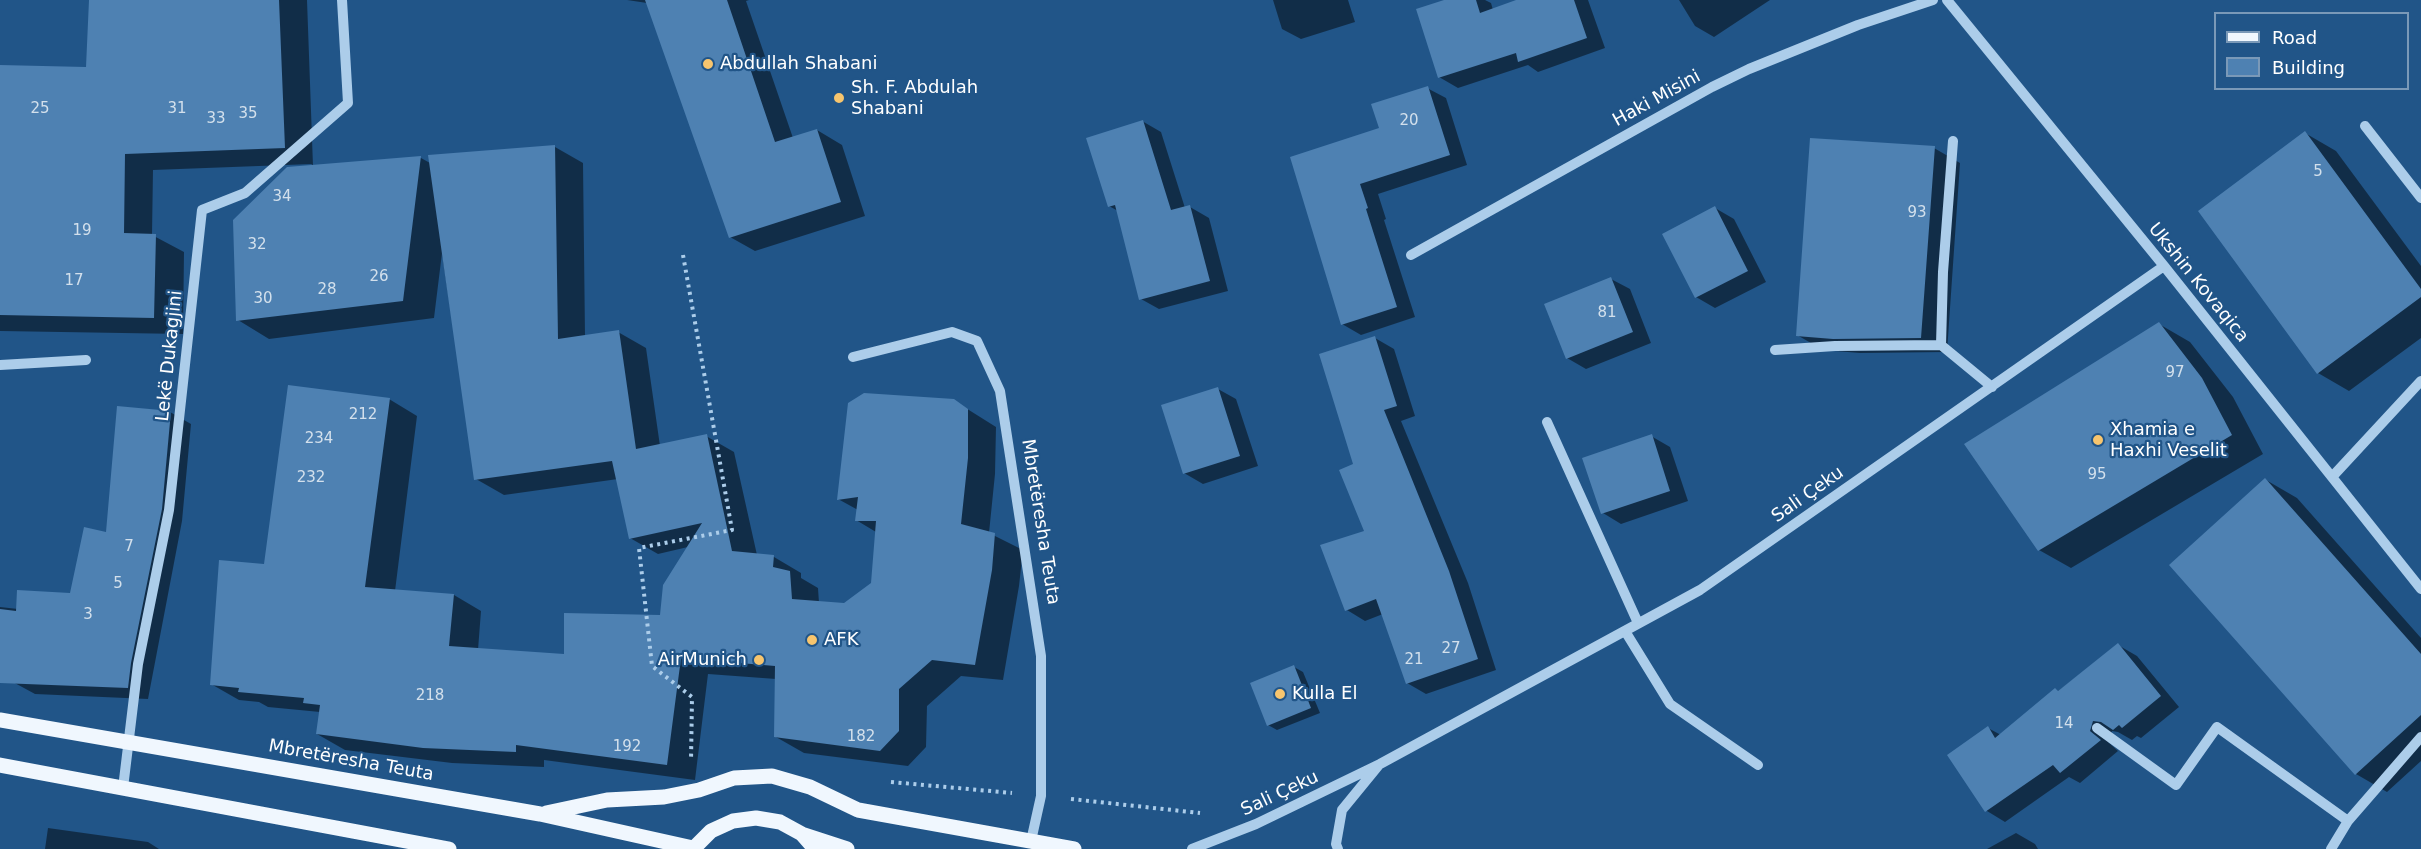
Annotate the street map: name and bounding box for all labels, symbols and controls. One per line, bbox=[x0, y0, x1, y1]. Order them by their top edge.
legend bbox=[2214, 12, 2409, 90]
text: Road bbox=[2272, 27, 2317, 48]
place label: Abdullah Shabani bbox=[720, 53, 877, 75]
marker: Abdullah Shabani bbox=[701, 57, 715, 71]
text: Building bbox=[2272, 57, 2345, 78]
street label: Haki Misini bbox=[1609, 66, 1705, 132]
place label: Sh. F. Abdulah Shabani bbox=[851, 77, 978, 119]
marker: Sh. F. Abdulah Shabani bbox=[832, 91, 846, 105]
house number: 25 bbox=[30, 100, 50, 118]
house number: 31 bbox=[167, 100, 187, 118]
house number: 35 bbox=[238, 105, 258, 123]
house number: 33 bbox=[206, 110, 226, 128]
house number: 20 bbox=[1399, 112, 1419, 130]
house number: 5 bbox=[2313, 163, 2323, 181]
house number: 34 bbox=[272, 188, 292, 206]
house number: 93 bbox=[1907, 204, 1927, 222]
street label: Ukshin Kovaqica bbox=[2143, 219, 2253, 347]
house number: 19 bbox=[72, 222, 92, 240]
house number: 32 bbox=[247, 236, 267, 254]
house number: 26 bbox=[369, 268, 389, 286]
house number: 17 bbox=[64, 272, 84, 290]
house number: 28 bbox=[317, 281, 337, 299]
street label: Lekë Dukagjini bbox=[152, 289, 188, 423]
house number: 30 bbox=[253, 290, 273, 308]
house number: 81 bbox=[1597, 304, 1617, 322]
house number: 97 bbox=[2165, 364, 2185, 382]
house number: 212 bbox=[349, 406, 377, 424]
place label: Xhamia e Haxhi Veselit bbox=[2110, 419, 2227, 462]
house number: 234 bbox=[305, 430, 333, 448]
marker: Xhamia e Haxhi Veselit bbox=[2091, 433, 2105, 447]
street label: Mbretëresha Teuta bbox=[1016, 438, 1064, 606]
street label: Sali Çeku bbox=[1768, 462, 1848, 528]
house number: 95 bbox=[2087, 466, 2107, 484]
house number: 232 bbox=[297, 469, 325, 487]
house number: 7 bbox=[124, 538, 134, 556]
house number: 5 bbox=[113, 575, 123, 593]
house number: 3 bbox=[83, 606, 93, 624]
place label: AFK bbox=[824, 629, 858, 651]
marker: AFK bbox=[805, 633, 819, 647]
house number: 27 bbox=[1441, 640, 1461, 658]
place label: AirMunich bbox=[658, 649, 747, 671]
house number: 21 bbox=[1404, 651, 1424, 669]
marker: AirMunich bbox=[752, 653, 766, 667]
place label: Kulla El bbox=[1292, 683, 1357, 705]
house number: 218 bbox=[416, 687, 444, 705]
marker: Kulla El bbox=[1273, 687, 1287, 701]
house number: 14 bbox=[2054, 715, 2074, 733]
house number: 182 bbox=[847, 728, 875, 746]
street label: Mbretëresha Teuta bbox=[267, 736, 435, 786]
house number: 192 bbox=[613, 738, 641, 756]
street label: Sali Çeku bbox=[1238, 767, 1322, 821]

